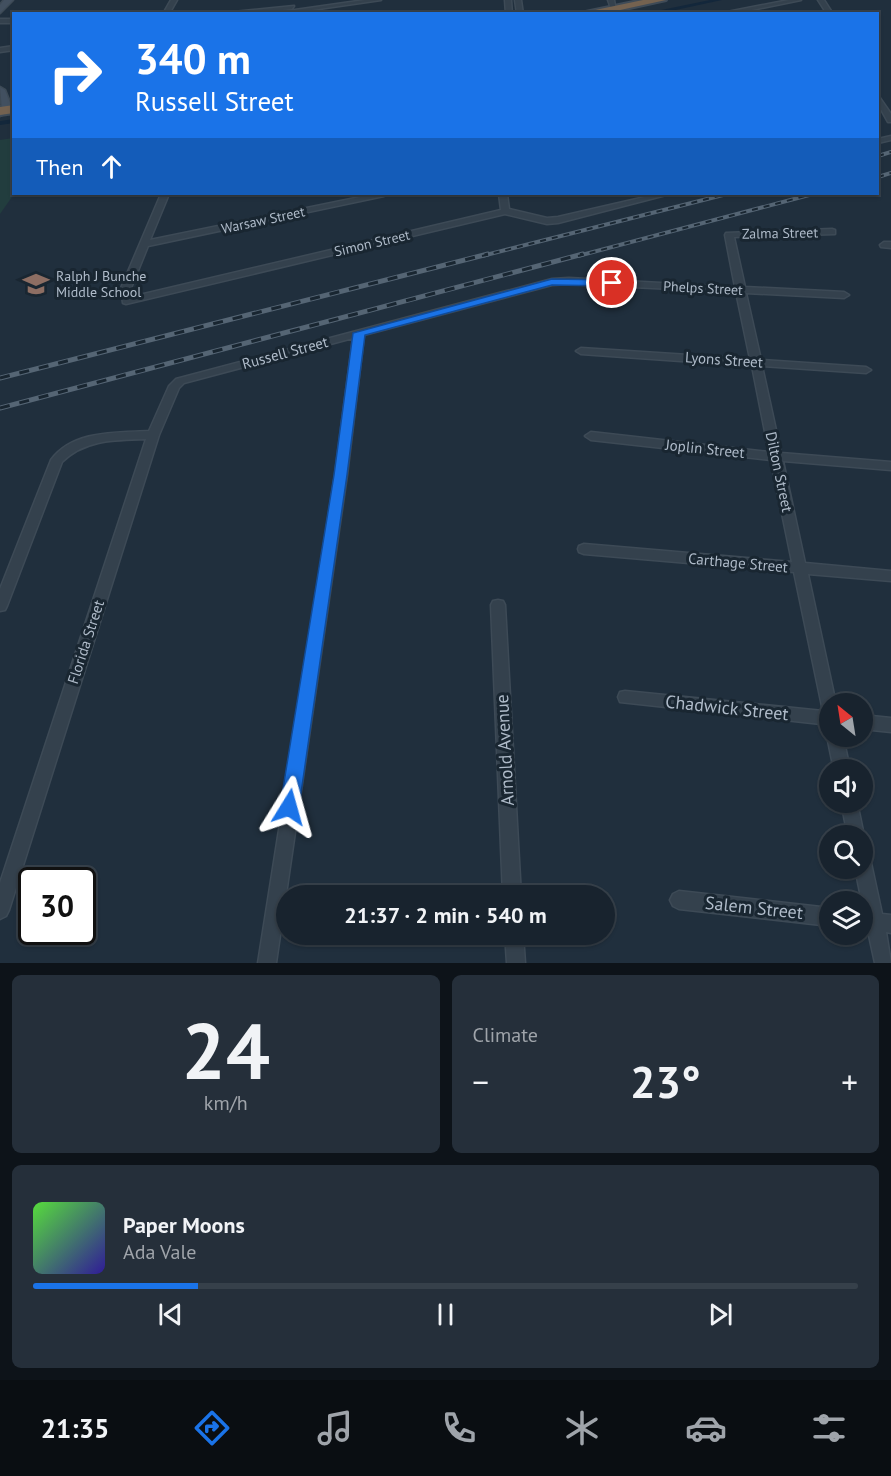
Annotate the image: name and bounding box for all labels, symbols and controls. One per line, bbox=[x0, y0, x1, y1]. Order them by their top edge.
text: 340 m bbox=[135, 31, 251, 86]
icon: right bbox=[36, 36, 114, 114]
text: Russell Street bbox=[135, 84, 294, 118]
icon: ahead bbox=[95, 150, 128, 183]
text: Then bbox=[36, 153, 83, 181]
street label: Warsaw Street bbox=[220, 202, 307, 238]
street label: Zalma Street bbox=[742, 223, 818, 243]
street label: Simon Street bbox=[332, 225, 412, 260]
pin bbox=[586, 257, 637, 308]
icon: arrive bbox=[595, 266, 628, 299]
place label: Ralph J Bunche Middle School bbox=[56, 267, 146, 301]
school or university icon: Ralph J Bunche Middle School bbox=[21, 269, 51, 299]
street label: Phelps Street bbox=[663, 277, 743, 299]
street label: Russell Street bbox=[240, 332, 330, 373]
street label: Lyons Street bbox=[684, 347, 764, 372]
street label: Dilton Street bbox=[762, 430, 797, 514]
street label: Joplin Street bbox=[664, 435, 746, 462]
street label: Carthage Street bbox=[687, 549, 789, 576]
street label: Florida Street bbox=[63, 597, 108, 686]
street label: Chadwick Street bbox=[664, 690, 790, 725]
north arrow bbox=[819, 693, 873, 747]
map controls bbox=[819, 693, 873, 945]
street label: Arnold Avenue bbox=[490, 694, 519, 806]
button: sound bbox=[819, 759, 873, 813]
position arrow bbox=[257, 775, 321, 839]
button: search bbox=[819, 825, 873, 879]
speed limit sign: 30 bbox=[18, 867, 96, 945]
street label: Salem Street bbox=[704, 891, 804, 924]
button: layers bbox=[819, 891, 873, 945]
text: 21:37 · 2 min · 540 m bbox=[344, 901, 547, 929]
text: 24 bbox=[182, 1000, 270, 1101]
text: Climate bbox=[473, 1022, 538, 1048]
text: 23° bbox=[630, 1052, 701, 1110]
text: − bbox=[473, 1060, 489, 1103]
text: + bbox=[841, 1060, 858, 1103]
text: km/h bbox=[204, 1090, 248, 1116]
text: Paper Moons bbox=[123, 1211, 245, 1239]
text: Ada Vale bbox=[123, 1239, 196, 1265]
icon: previous bbox=[154, 1298, 187, 1331]
icon: pause bbox=[429, 1298, 462, 1331]
icon: next bbox=[704, 1298, 737, 1331]
icon: directions bbox=[191, 1407, 233, 1449]
icon: music bbox=[314, 1407, 356, 1449]
icon: phone bbox=[438, 1407, 480, 1449]
icon: climate bbox=[561, 1407, 603, 1449]
icon: car bbox=[685, 1407, 727, 1449]
icon: filters bbox=[808, 1407, 850, 1449]
text: 21:35 bbox=[41, 1411, 109, 1445]

